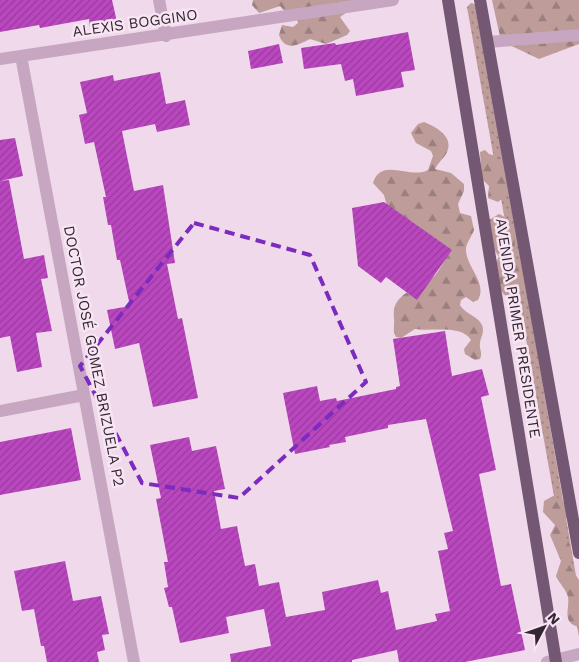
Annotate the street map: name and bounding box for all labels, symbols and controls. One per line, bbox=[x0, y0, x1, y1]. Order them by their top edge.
street label: ALEXIS BOGGINO bbox=[71, 5, 199, 41]
street label: AVENIDA PRIMER PRESIDENTE bbox=[492, 217, 544, 439]
street label: DOCTOR JOSÉ GOMEZ BRIZUELA P2 bbox=[60, 224, 128, 488]
north arrow bbox=[519, 602, 569, 652]
text: N bbox=[544, 609, 563, 628]

